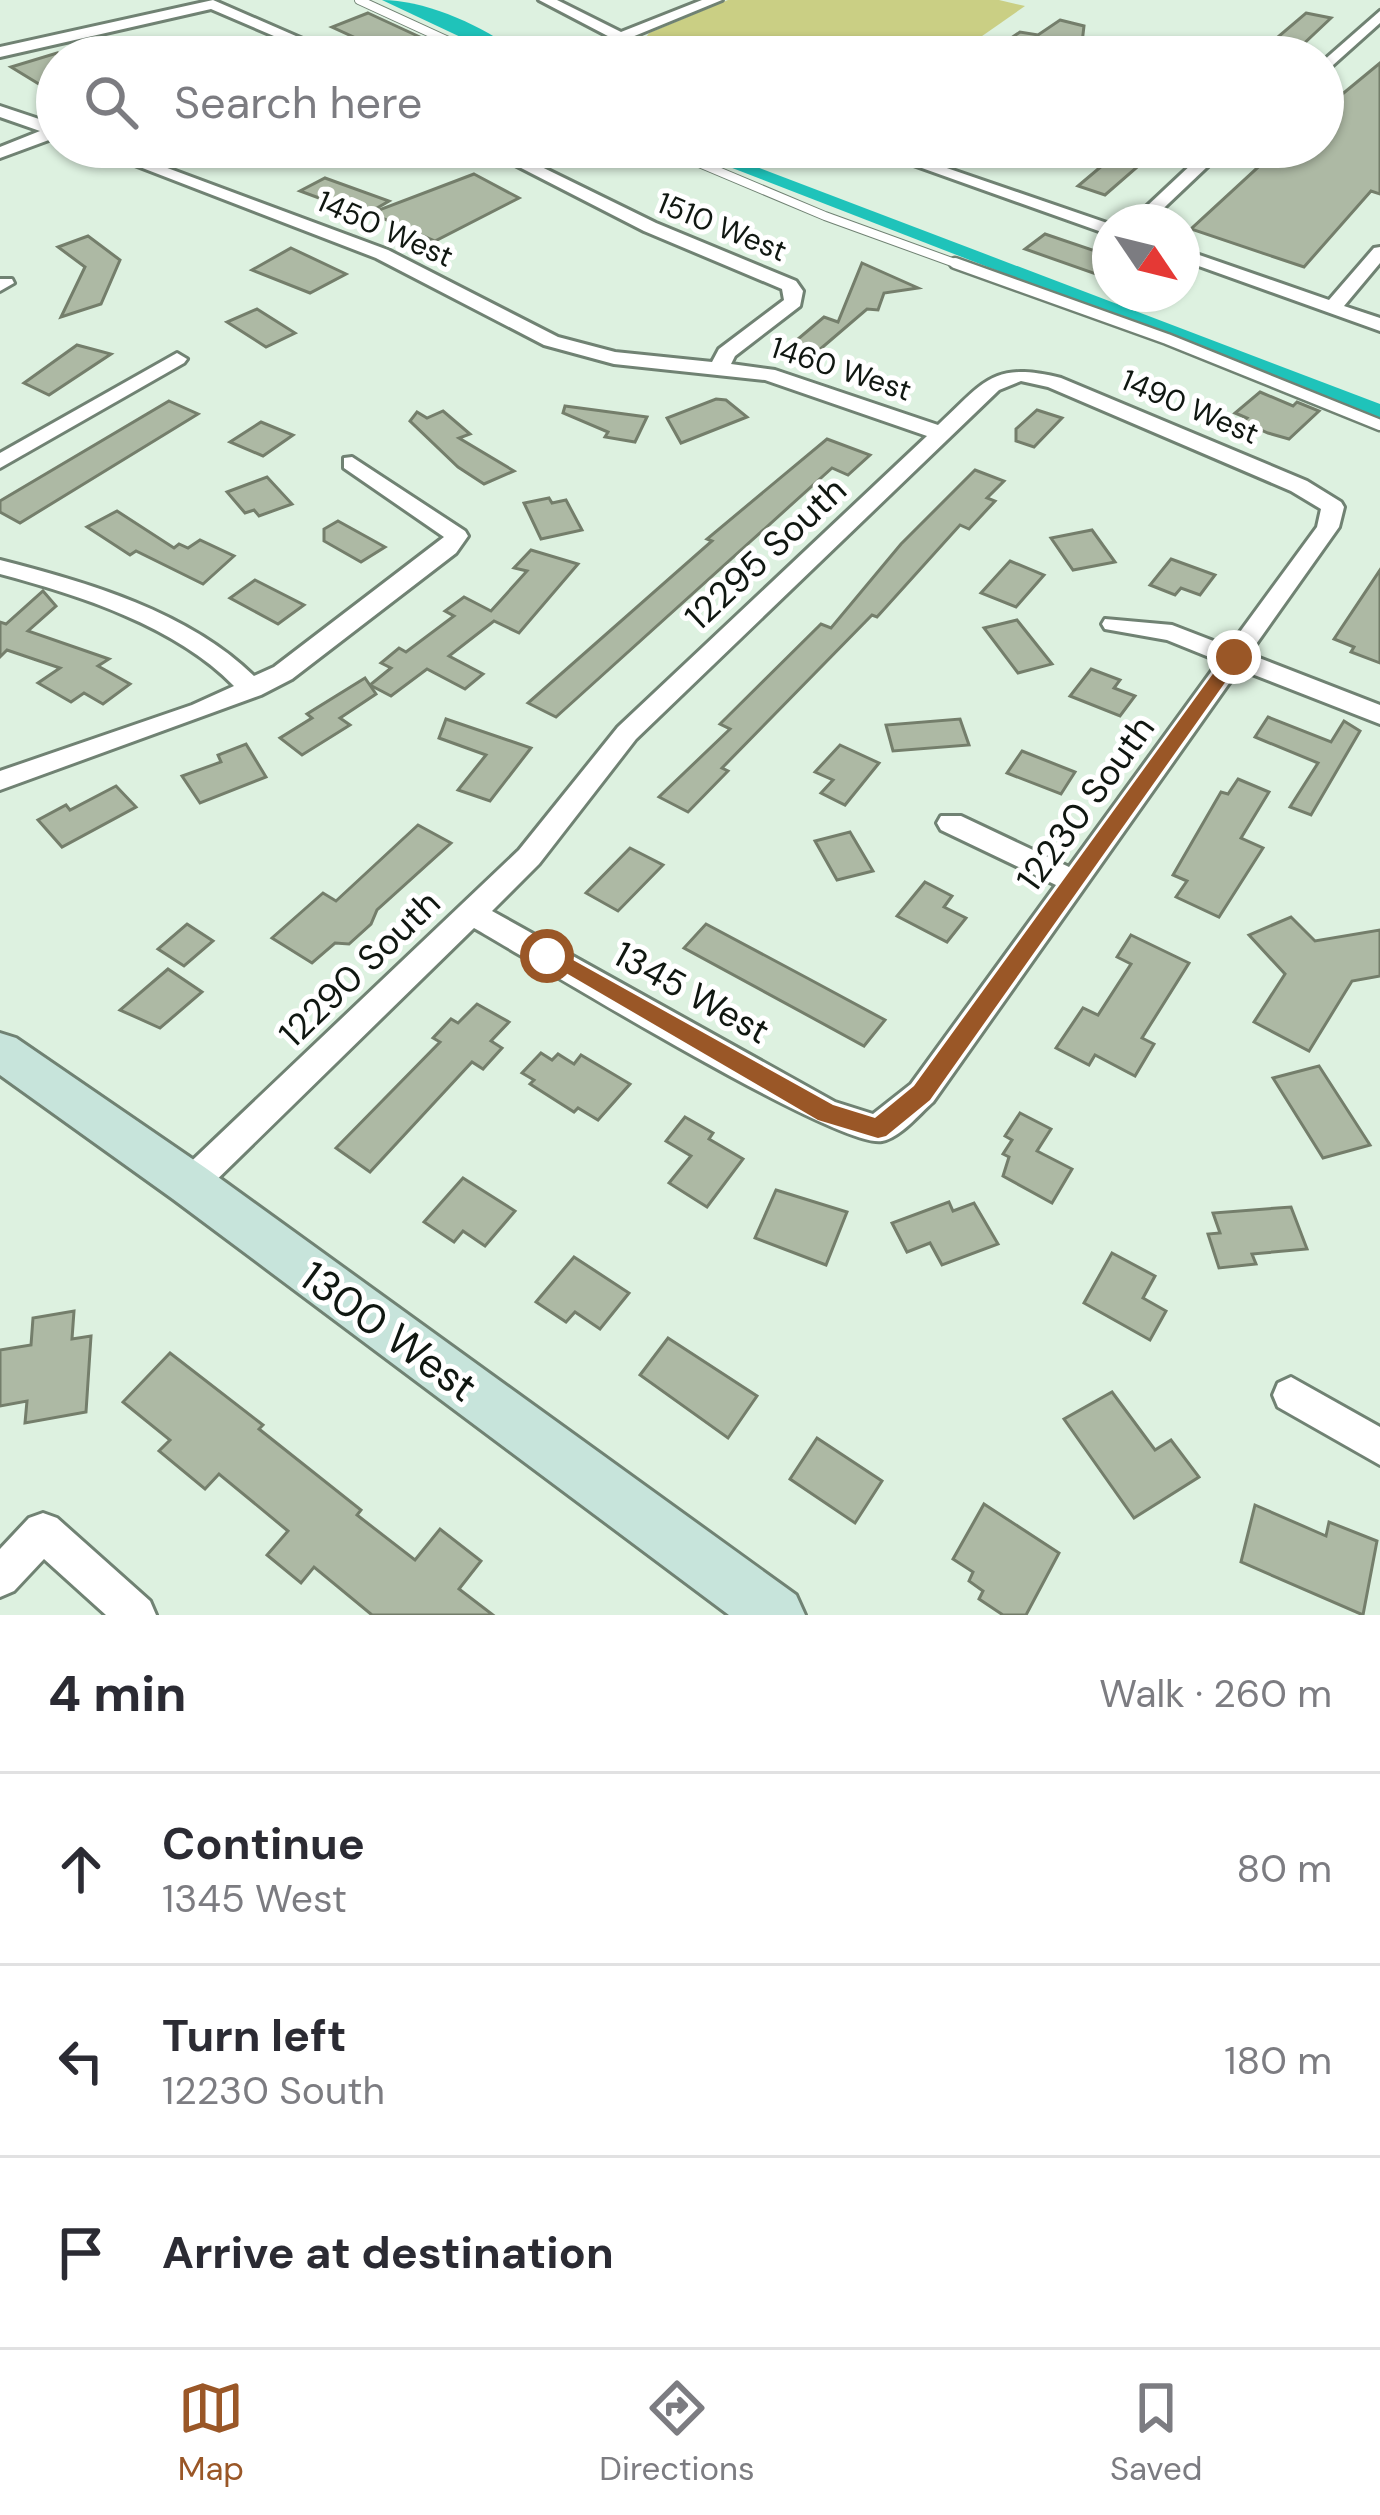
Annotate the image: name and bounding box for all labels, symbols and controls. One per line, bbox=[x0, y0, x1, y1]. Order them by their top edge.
search box bbox=[36, 36, 1344, 168]
icon: search bbox=[78, 69, 144, 135]
text: Search here bbox=[174, 73, 422, 132]
street label: 1450 West bbox=[311, 181, 459, 276]
street label: 1510 West bbox=[652, 183, 793, 270]
north arrow bbox=[1092, 204, 1200, 312]
street label: 1460 West bbox=[766, 327, 916, 410]
street label: 1490 West bbox=[1116, 360, 1265, 453]
street label: 12295 South bbox=[675, 467, 856, 640]
route end bbox=[1207, 630, 1261, 684]
street label: 12230 South bbox=[1006, 706, 1165, 900]
street label: 12290 South bbox=[269, 880, 450, 1057]
route start bbox=[520, 929, 574, 983]
street label: 1345 West bbox=[606, 930, 778, 1054]
street label: 1300 West bbox=[289, 1249, 488, 1414]
text: 4 min bbox=[48, 1660, 187, 1727]
text: Walk · 260 m bbox=[1099, 1668, 1332, 1719]
text: Continue bbox=[162, 1814, 365, 1873]
icon: ahead bbox=[48, 1836, 114, 1902]
text: 80 m bbox=[1236, 1843, 1332, 1894]
text: 1345 West bbox=[162, 1873, 347, 1924]
text: Turn left bbox=[162, 2006, 346, 2065]
icon: left bbox=[48, 2028, 114, 2094]
text: 180 m bbox=[1224, 2035, 1332, 2086]
text: 12230 South bbox=[162, 2065, 385, 2116]
icon: arrive bbox=[48, 2220, 114, 2286]
text: Arrive at destination bbox=[162, 2223, 614, 2282]
tab: Map bbox=[178, 2375, 244, 2490]
tab: Directions bbox=[599, 2375, 755, 2490]
tab: Saved bbox=[1110, 2375, 1202, 2490]

